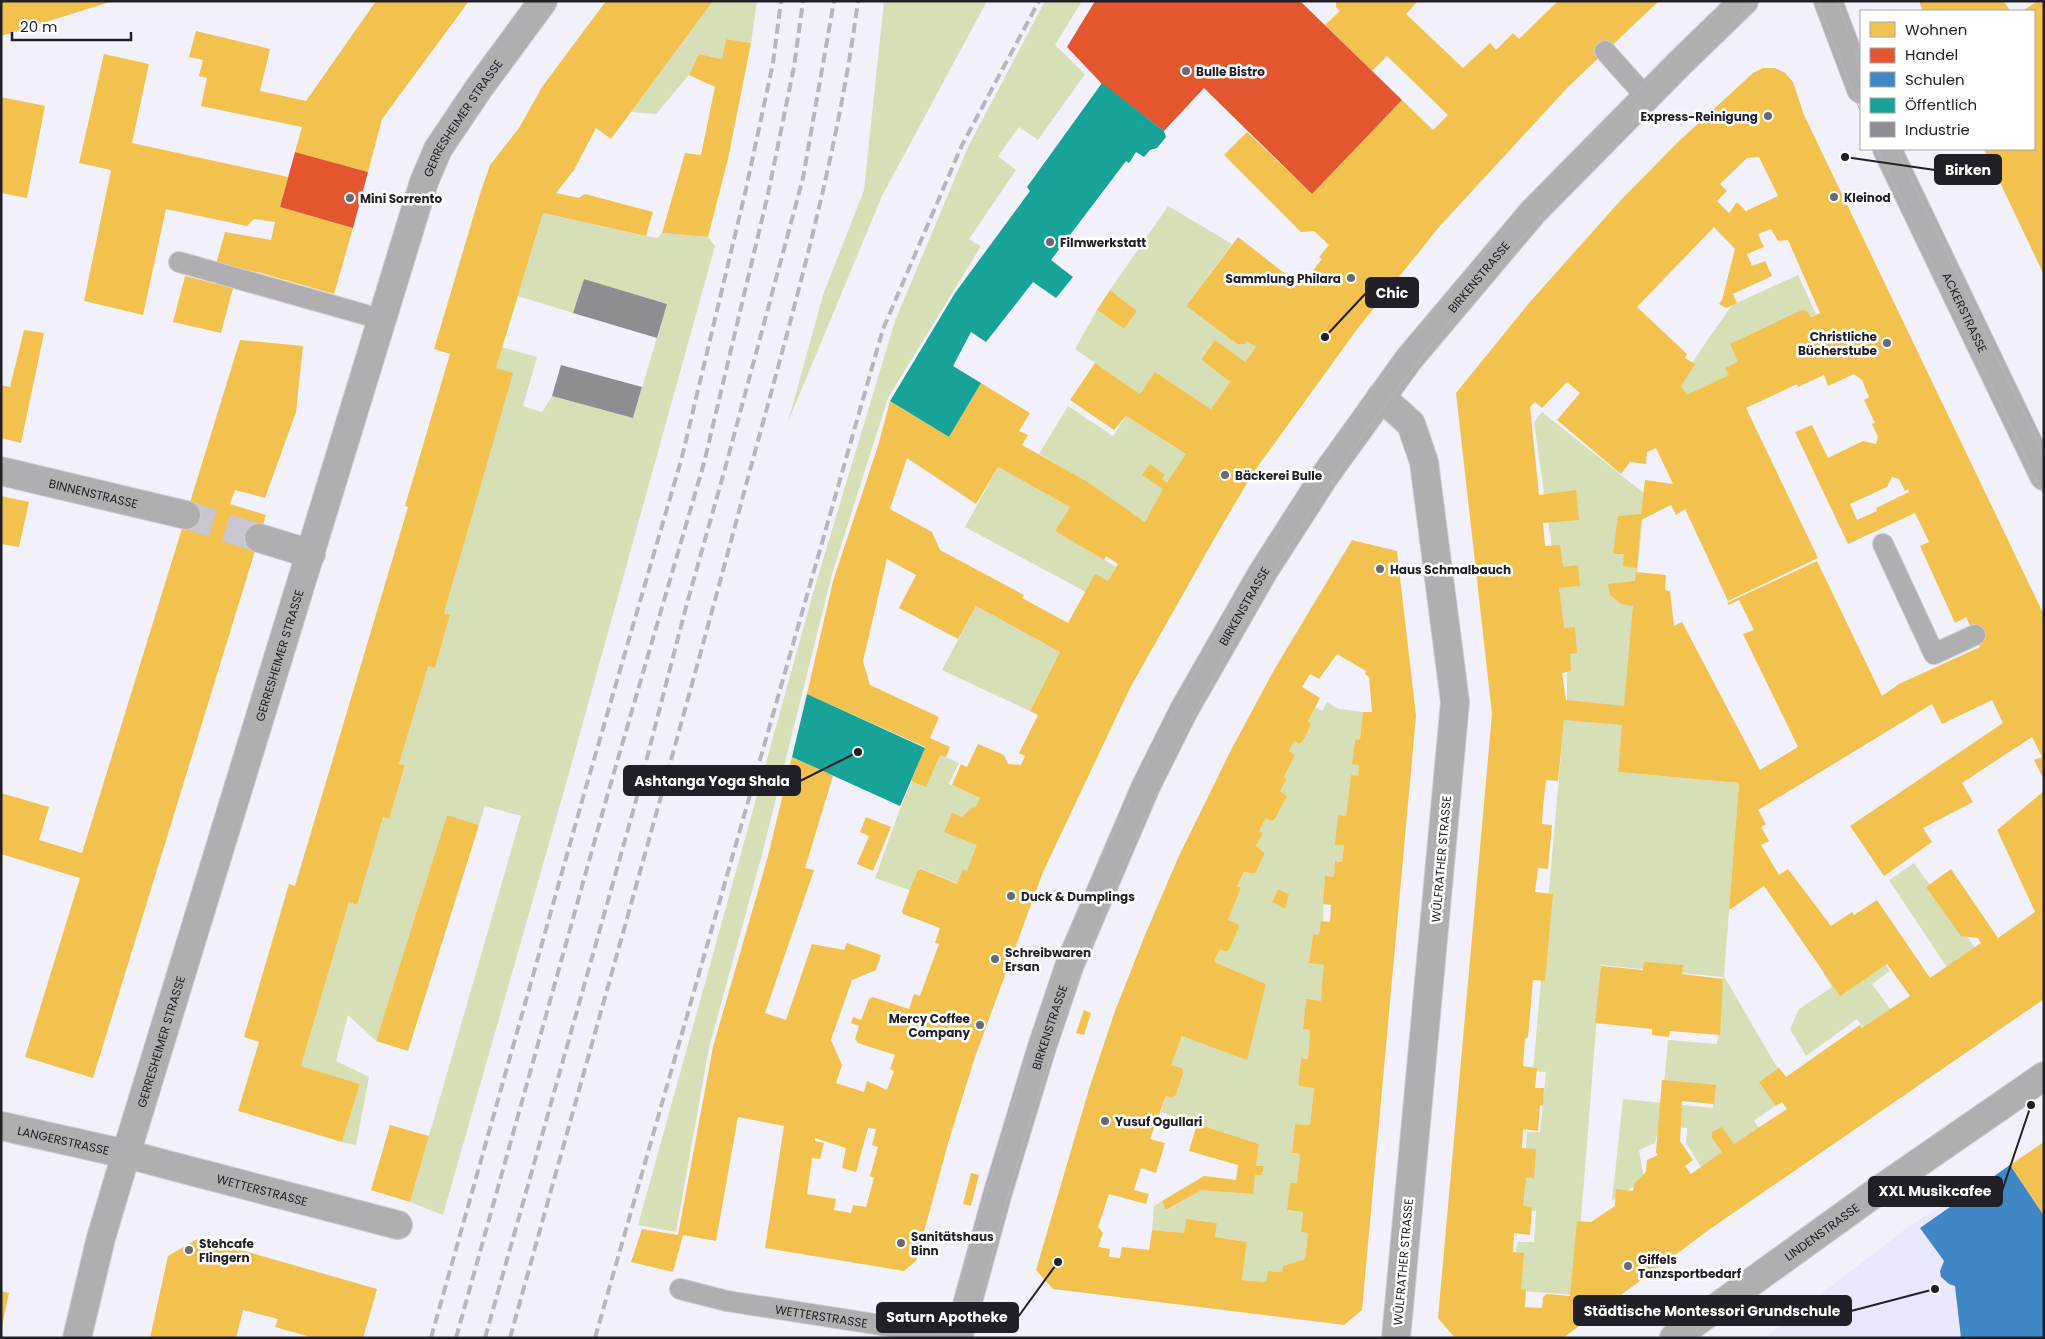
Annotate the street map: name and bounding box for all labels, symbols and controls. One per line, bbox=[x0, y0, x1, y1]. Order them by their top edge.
scale bar bbox=[12, 10, 131, 42]
legend bbox=[1860, 10, 2035, 150]
text: 20 m bbox=[20, 16, 58, 37]
text: Wohnen bbox=[1905, 19, 1967, 40]
text: Handel bbox=[1905, 44, 1958, 65]
street label: GERRESHEIMER STRASSE bbox=[419, 56, 506, 179]
place label: Bulle Bistro bbox=[1196, 63, 1265, 80]
marker: Bulle Bistro bbox=[1180, 65, 1192, 77]
text: Schulen bbox=[1905, 69, 1965, 90]
text: Öffentlich bbox=[1905, 94, 1977, 115]
place label: Express-Reinigung bbox=[1641, 108, 1758, 125]
marker: Express-Reinigung bbox=[1762, 110, 1774, 122]
text: Industrie bbox=[1905, 119, 1970, 140]
callout: Birken bbox=[1935, 155, 2001, 184]
text: Birken bbox=[1945, 160, 1991, 180]
place label: Kleinod bbox=[1844, 189, 1891, 206]
place label: Mini Sorrento bbox=[360, 190, 442, 207]
marker: Kleinod bbox=[1828, 191, 1840, 203]
marker: Mini Sorrento bbox=[344, 192, 356, 204]
place label: Filmwerkstatt bbox=[1060, 234, 1146, 251]
marker: Filmwerkstatt bbox=[1044, 236, 1056, 248]
street label: BIRKENSTRASSE bbox=[1443, 237, 1513, 316]
street label: ACKERSTRASSE bbox=[1939, 269, 1992, 355]
place label: Sammlung Philara bbox=[1226, 270, 1341, 287]
marker: Sammlung Philara bbox=[1345, 272, 1357, 284]
callout: Chic bbox=[1366, 278, 1418, 307]
text: Chic bbox=[1376, 283, 1409, 303]
place label: Christliche Bücherstube bbox=[1798, 328, 1878, 359]
marker: Christliche Bücherstube bbox=[1881, 337, 1893, 349]
place label: Bäckerei Bulle bbox=[1235, 467, 1323, 484]
marker: Bäckerei Bulle bbox=[1219, 469, 1231, 481]
street label: BINNENSTRASSE bbox=[47, 474, 140, 512]
place label: Haus Schmalbauch bbox=[1390, 561, 1511, 578]
street label: BIRKENSTRASSE bbox=[1214, 563, 1273, 649]
marker: Haus Schmalbauch bbox=[1374, 563, 1386, 575]
street label: GERRESHEIMER STRASSE bbox=[251, 587, 307, 723]
callout: Ashtanga Yoga Shala bbox=[624, 766, 800, 795]
text: Ashtanga Yoga Shala bbox=[634, 771, 790, 791]
street label: WÜLFRATHER STRASSE bbox=[1427, 795, 1455, 923]
place label: Duck & Dumplings bbox=[1021, 888, 1135, 905]
marker: Duck & Dumplings bbox=[1005, 890, 1017, 902]
place label: Schreibwaren Ersan bbox=[1005, 944, 1091, 975]
marker: Schreibwaren Ersan bbox=[989, 953, 1001, 965]
street label: GERRESHEIMER STRASSE bbox=[132, 974, 189, 1110]
street label: BIRKENSTRASSE bbox=[1027, 982, 1071, 1072]
place label: Mercy Coffee Company bbox=[889, 1010, 971, 1041]
marker: Mercy Coffee Company bbox=[974, 1019, 986, 1031]
place label: Yusuf Ogullari bbox=[1115, 1113, 1202, 1130]
marker: Yusuf Ogullari bbox=[1099, 1115, 1111, 1127]
street label: LANGERSTRASSE bbox=[16, 1121, 111, 1159]
street label: WETTERSTRASSE bbox=[215, 1170, 310, 1210]
callout: XXL Musikcafee bbox=[1869, 1177, 2002, 1206]
text: XXL Musikcafee bbox=[1879, 1181, 1992, 1201]
street label: WÜLFRATHER STRASSE bbox=[1389, 1198, 1417, 1326]
street label: LINDENSTRASSE bbox=[1781, 1199, 1863, 1264]
place label: Sanitätshaus Binn bbox=[911, 1228, 994, 1259]
place label: Stehcafe Flingern bbox=[199, 1235, 254, 1266]
marker: Sanitätshaus Binn bbox=[895, 1237, 907, 1249]
marker: Stehcafe Flingern bbox=[183, 1244, 195, 1256]
place label: Giffels Tanzsportbedarf bbox=[1638, 1251, 1742, 1282]
marker: Giffels Tanzsportbedarf bbox=[1622, 1260, 1634, 1272]
callout: Städtische Montessori Grundschule bbox=[1574, 1296, 1851, 1325]
street label: WETTERSTRASSE bbox=[774, 1300, 869, 1331]
text: Städtische Montessori Grundschule bbox=[1584, 1301, 1841, 1321]
callout: Saturn Apotheke bbox=[877, 1303, 1018, 1332]
text: Saturn Apotheke bbox=[886, 1307, 1008, 1327]

